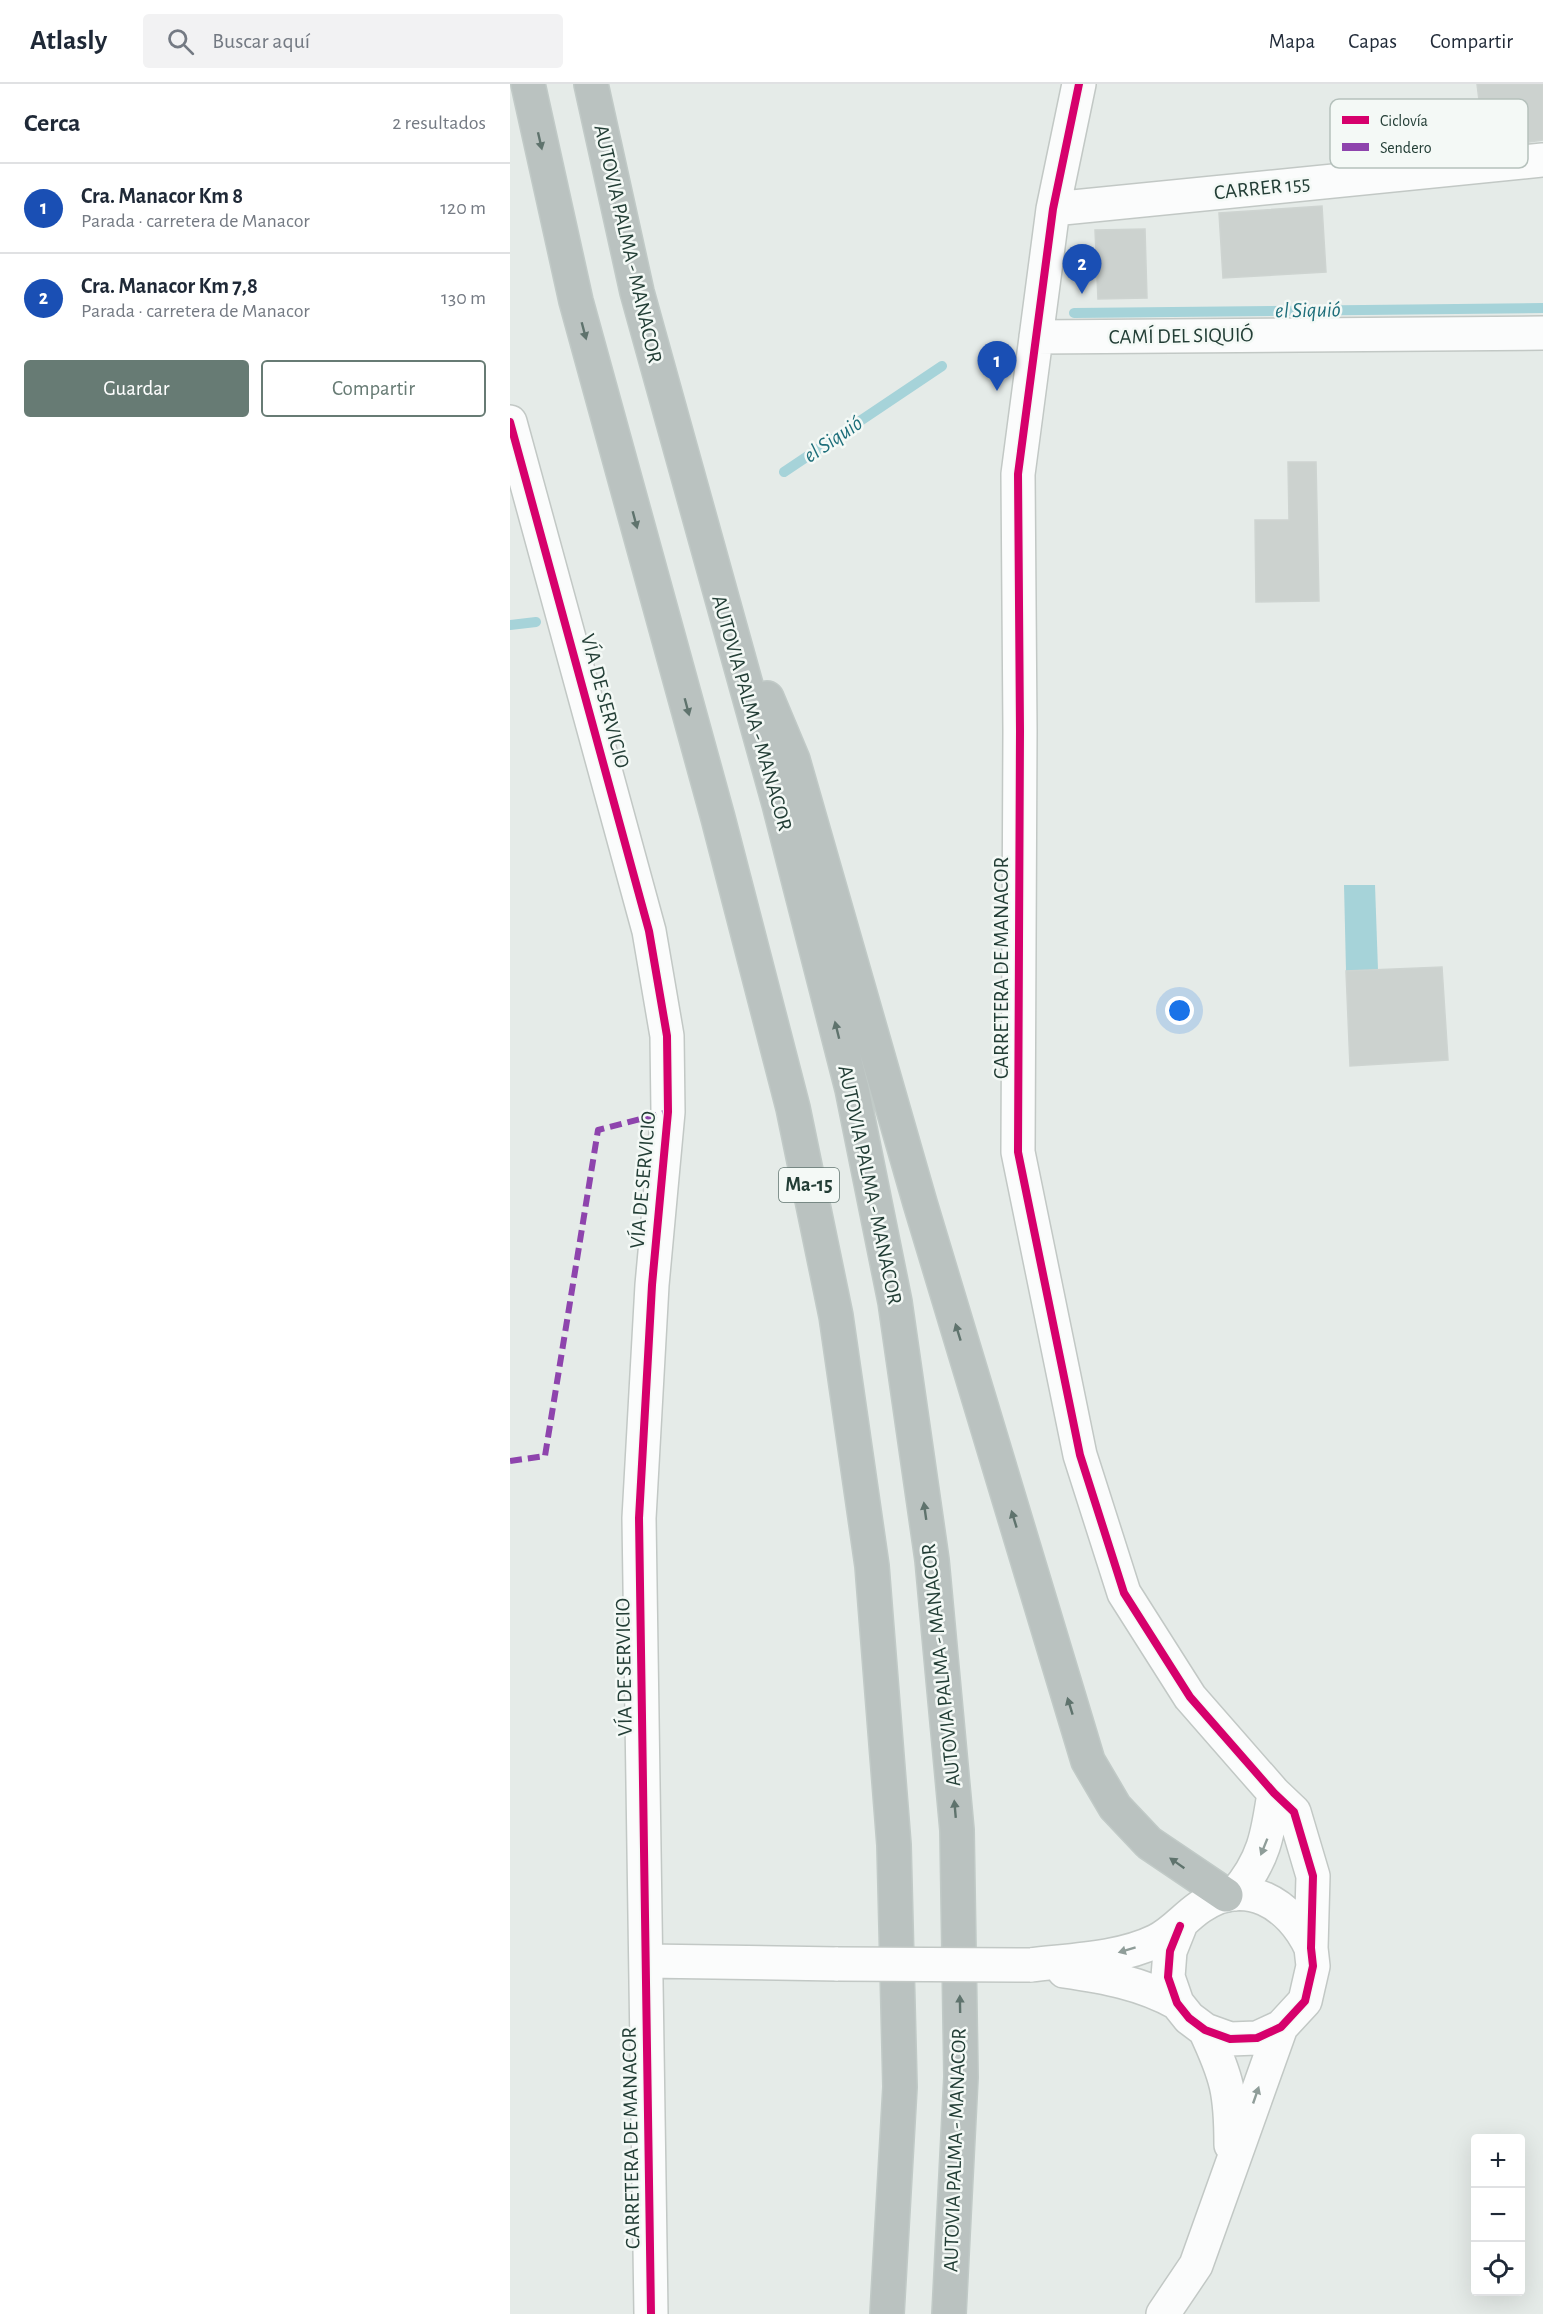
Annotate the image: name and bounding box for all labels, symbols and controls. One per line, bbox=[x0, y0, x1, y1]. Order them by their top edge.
search box bbox=[143, 14, 563, 68]
icon: search bbox=[164, 25, 197, 58]
text: Atlasly bbox=[30, 27, 107, 55]
text: Buscar aquí bbox=[212, 30, 310, 52]
text: Mapa bbox=[1269, 31, 1315, 52]
text: Capas bbox=[1348, 31, 1397, 52]
text: Compartir bbox=[1430, 31, 1513, 52]
legend bbox=[1330, 99, 1528, 168]
text: Cerca bbox=[24, 110, 81, 136]
text: 2 resultados bbox=[392, 113, 486, 133]
text: Ciclovía bbox=[1380, 113, 1428, 129]
street label: AUTOVIA PALMA - MANACOR bbox=[590, 123, 666, 365]
one-way arrow bbox=[536, 132, 545, 151]
text: Sendero bbox=[1380, 140, 1432, 156]
street label: CARRER 155 bbox=[1213, 173, 1311, 203]
text: Cra. Manacor Km 8 bbox=[81, 185, 243, 207]
text: 1 bbox=[40, 198, 47, 218]
text: 120 m bbox=[440, 198, 486, 218]
text: Parada · carretera de Manacor bbox=[81, 211, 310, 231]
pin: 2 bbox=[1062, 244, 1102, 294]
text: Cra. Manacor Km 7,8 bbox=[81, 275, 258, 297]
text: 2 bbox=[39, 288, 48, 308]
text: 130 m bbox=[441, 288, 486, 308]
water label: el Siquió bbox=[1275, 298, 1341, 322]
text: Parada · carretera de Manacor bbox=[81, 301, 310, 321]
one-way arrow bbox=[580, 322, 589, 340]
street label: CAMÍ DEL SIQUIÓ bbox=[1108, 322, 1254, 348]
pin: 1 bbox=[978, 342, 1016, 391]
button: Guardar bbox=[24, 360, 249, 417]
button: Compartir bbox=[261, 360, 486, 417]
water label: el Siquió bbox=[800, 412, 866, 466]
one-way arrow bbox=[631, 511, 640, 529]
street label: AUTOVIA PALMA - MANACOR bbox=[708, 593, 796, 833]
street label: VÍA DE SERVICIO bbox=[577, 631, 635, 770]
one-way arrow bbox=[683, 699, 692, 717]
street label: CARRETERA DE MANACOR bbox=[991, 857, 1012, 1079]
your location bbox=[1165, 996, 1194, 1025]
one-way arrow bbox=[831, 1021, 841, 1039]
street label: AUTOVIA PALMA - MANACOR bbox=[834, 1063, 906, 1307]
street label: VÍA DE SERVICIO bbox=[625, 1110, 659, 1250]
road number: Ma-15 bbox=[779, 1168, 839, 1202]
one-way arrow bbox=[953, 1323, 962, 1341]
one-way arrow bbox=[920, 1501, 929, 1520]
one-way arrow bbox=[1009, 1510, 1018, 1528]
street label: AUTOVIA PALMA - MANACOR bbox=[918, 1543, 964, 1787]
street label: VÍA DE SERVICIO bbox=[610, 1598, 636, 1736]
one-way arrow bbox=[1065, 1697, 1074, 1715]
one-way arrow bbox=[950, 1799, 960, 1818]
one-way arrow bbox=[1258, 1838, 1268, 1856]
one-way arrow bbox=[1169, 1858, 1185, 1869]
one-way arrow bbox=[1118, 1946, 1136, 1955]
one-way arrow bbox=[955, 1994, 964, 2013]
street label: CARRETERA DE MANACOR bbox=[619, 2027, 643, 2249]
street label: AUTOVIA PALMA - MANACOR bbox=[940, 2028, 970, 2272]
one-way arrow bbox=[1252, 2086, 1262, 2104]
map controls bbox=[1471, 2134, 1525, 2296]
button: + bbox=[1471, 2134, 1525, 2188]
button: − bbox=[1471, 2188, 1525, 2242]
button: locate bbox=[1471, 2242, 1525, 2296]

